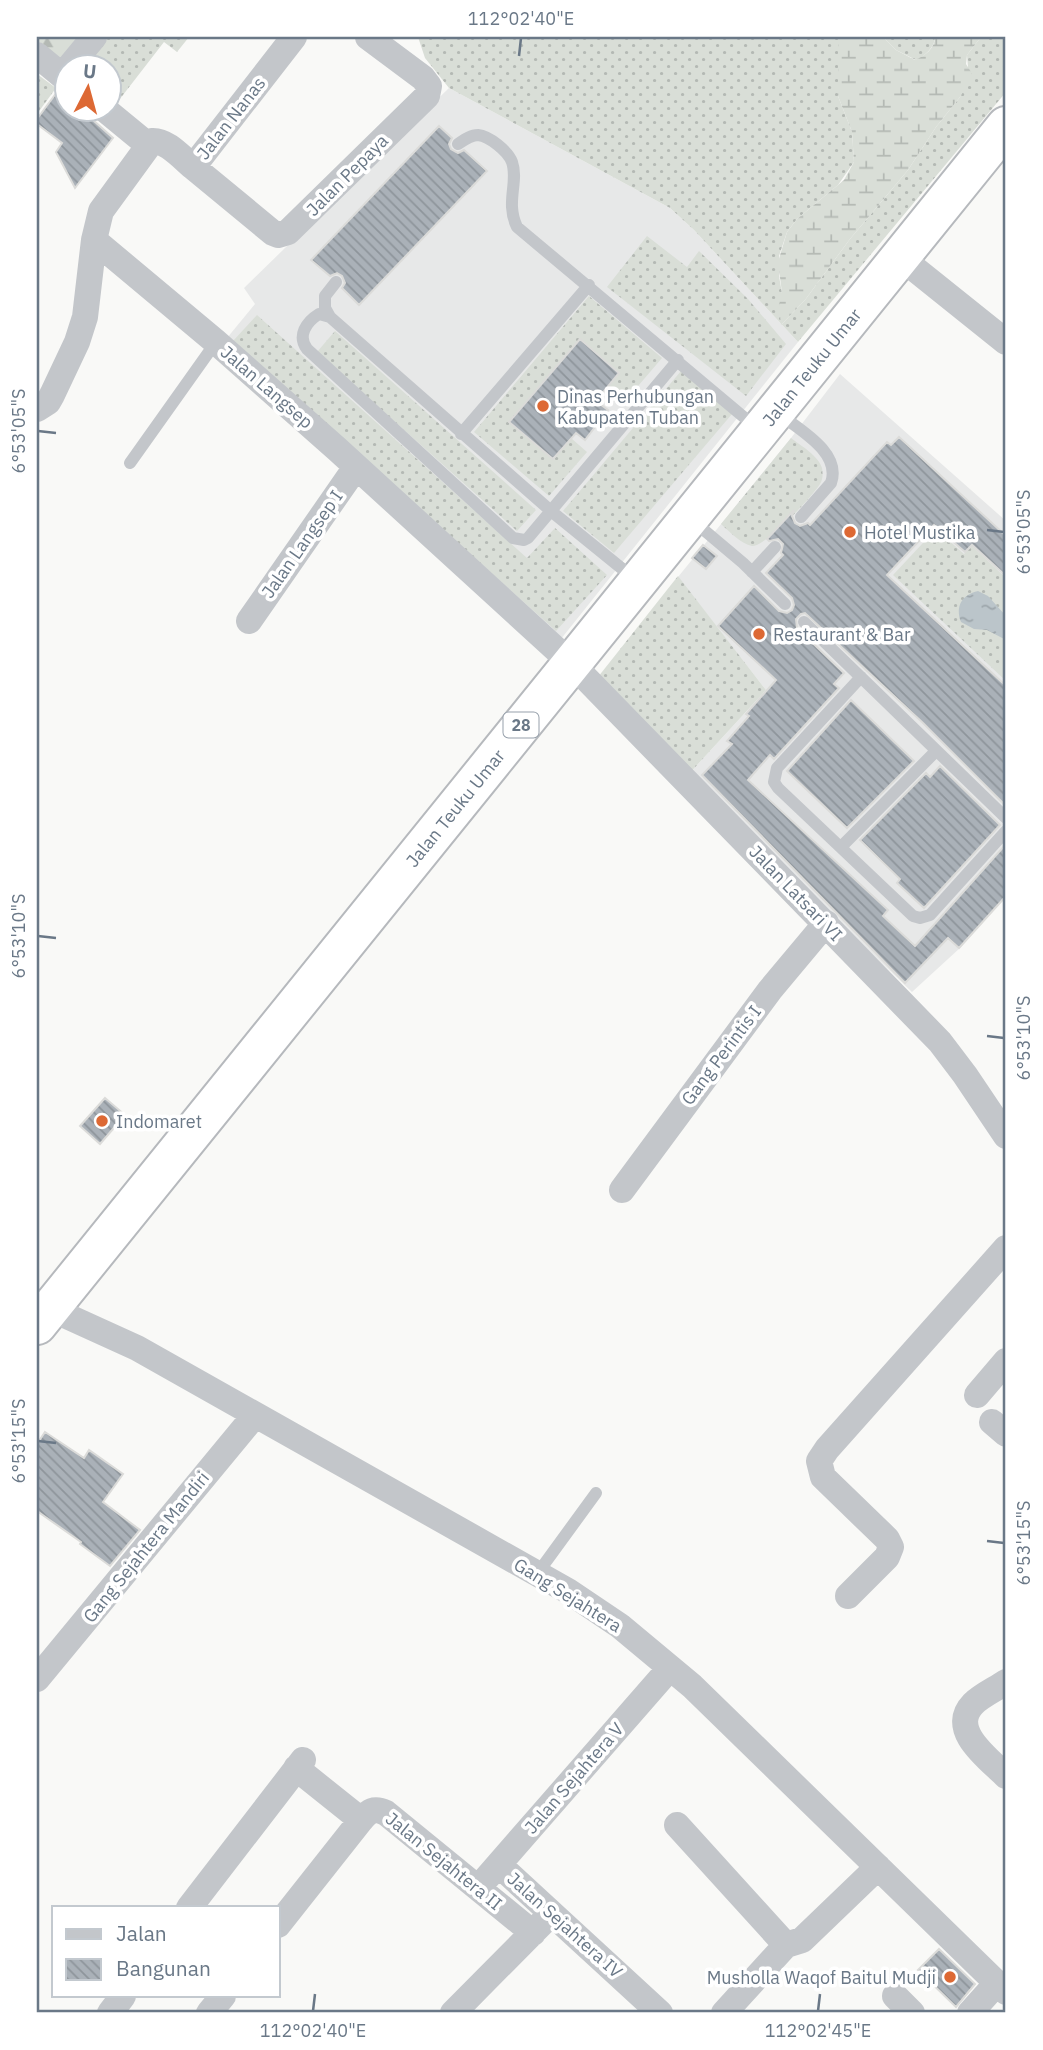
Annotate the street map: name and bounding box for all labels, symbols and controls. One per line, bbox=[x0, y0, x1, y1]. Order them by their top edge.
text: 112°02'40"E bbox=[468, 7, 574, 30]
north arrow bbox=[52, 52, 122, 122]
text: U bbox=[82, 58, 98, 84]
street label: Jalan Nanas bbox=[192, 72, 270, 164]
street label: Jalan Pepaya bbox=[301, 129, 393, 221]
street label: Jalan Teuku Umar bbox=[757, 303, 866, 430]
street label: Jalan Langsep bbox=[216, 341, 318, 433]
place label: Dinas Perhubungan Kabupaten Tuban bbox=[557, 385, 714, 429]
text: 6°53'05"S bbox=[7, 389, 30, 473]
marker: Dinas Perhubungan Kabupaten Tuban bbox=[535, 398, 551, 414]
street label: Jalan Langsep I bbox=[256, 486, 348, 602]
text: 6°53'05"S bbox=[1012, 490, 1035, 574]
place label: Hotel Mustika bbox=[864, 521, 976, 544]
marker: Hotel Mustika bbox=[842, 524, 858, 540]
place label: Restaurant & Bar bbox=[773, 623, 911, 646]
marker: Restaurant & Bar bbox=[751, 626, 767, 642]
road number: 28 bbox=[504, 712, 538, 738]
street label: Jalan Teuku Umar bbox=[400, 744, 510, 871]
street label: Jalan Latsari VI bbox=[744, 840, 848, 946]
text: 6°53'10"S bbox=[7, 894, 30, 978]
text: 6°53'10"S bbox=[1012, 996, 1035, 1080]
street label: Gang Perintis I bbox=[676, 1001, 766, 1109]
place label: Indomaret bbox=[116, 1110, 202, 1133]
marker: Indomaret bbox=[94, 1113, 110, 1129]
text: 6°53'15"S bbox=[7, 1399, 30, 1483]
street label: Gang Sejahtera Mandiri bbox=[78, 1467, 214, 1627]
text: 6°53'15"S bbox=[1012, 1501, 1035, 1585]
street label: Gang Sejahtera bbox=[510, 1553, 627, 1638]
street label: Jalan Sejahtera V bbox=[519, 1718, 629, 1838]
street label: Jalan Sejahtera II bbox=[381, 1807, 507, 1915]
street label: Jalan Sejahtera IV bbox=[503, 1867, 627, 1983]
legend bbox=[52, 1906, 280, 1997]
text: Jalan bbox=[116, 1919, 167, 1947]
text: Bangunan bbox=[116, 1954, 211, 1982]
place label: Musholla Waqof Baitul Mudji bbox=[707, 1966, 936, 1989]
marker: Musholla Waqof Baitul Mudji bbox=[942, 1969, 958, 1985]
text: 112°02'40"E bbox=[260, 2019, 366, 2042]
text: 112°02'45"E bbox=[765, 2019, 871, 2042]

